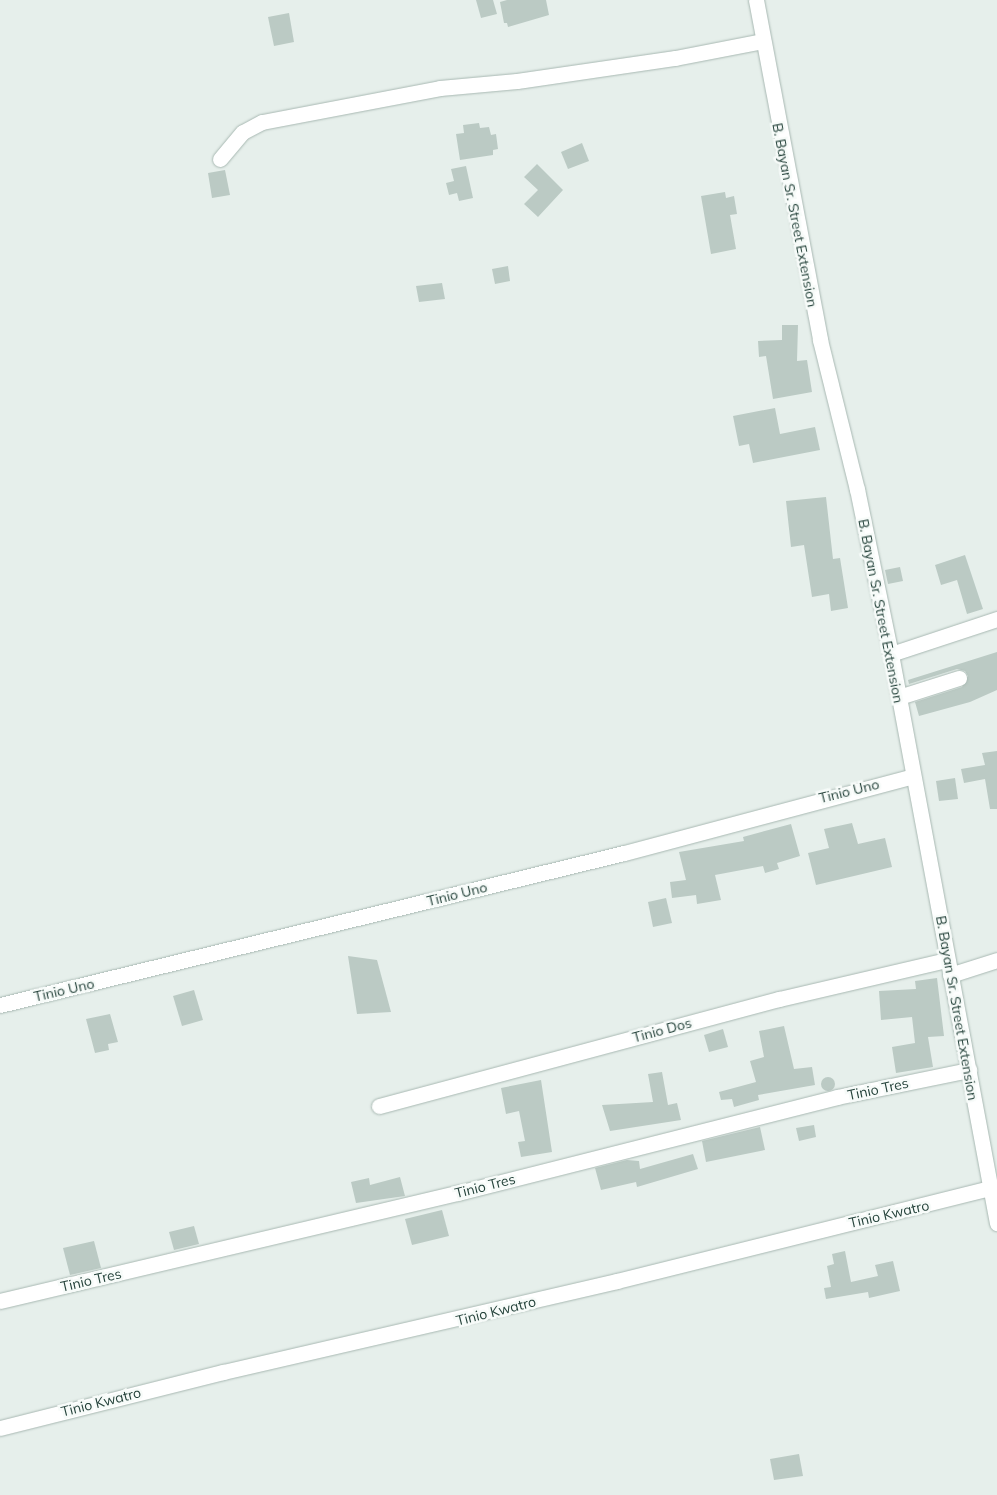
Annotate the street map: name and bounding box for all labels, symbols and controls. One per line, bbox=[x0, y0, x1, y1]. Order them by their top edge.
street label: B. Bayan Sr. Street Extension bbox=[769, 122, 821, 308]
street label: B. Bayan Sr. Street Extension bbox=[855, 518, 907, 704]
street label: Tinio Uno bbox=[817, 775, 881, 807]
street label: Tinio Uno bbox=[425, 878, 489, 910]
street label: B. Bayan Sr. Street Extension bbox=[932, 914, 982, 1102]
street label: Tinio Uno bbox=[32, 975, 96, 1005]
street label: Tinio Dos bbox=[631, 1014, 693, 1046]
street label: Tinio Tres bbox=[846, 1074, 910, 1104]
street label: Tinio Tres bbox=[453, 1170, 517, 1202]
street label: Tinio Kwatro bbox=[847, 1197, 931, 1231]
street label: Tinio Tres bbox=[59, 1265, 123, 1295]
street label: Tinio Kwatro bbox=[454, 1293, 538, 1329]
street label: Tinio Kwatro bbox=[59, 1384, 143, 1420]

